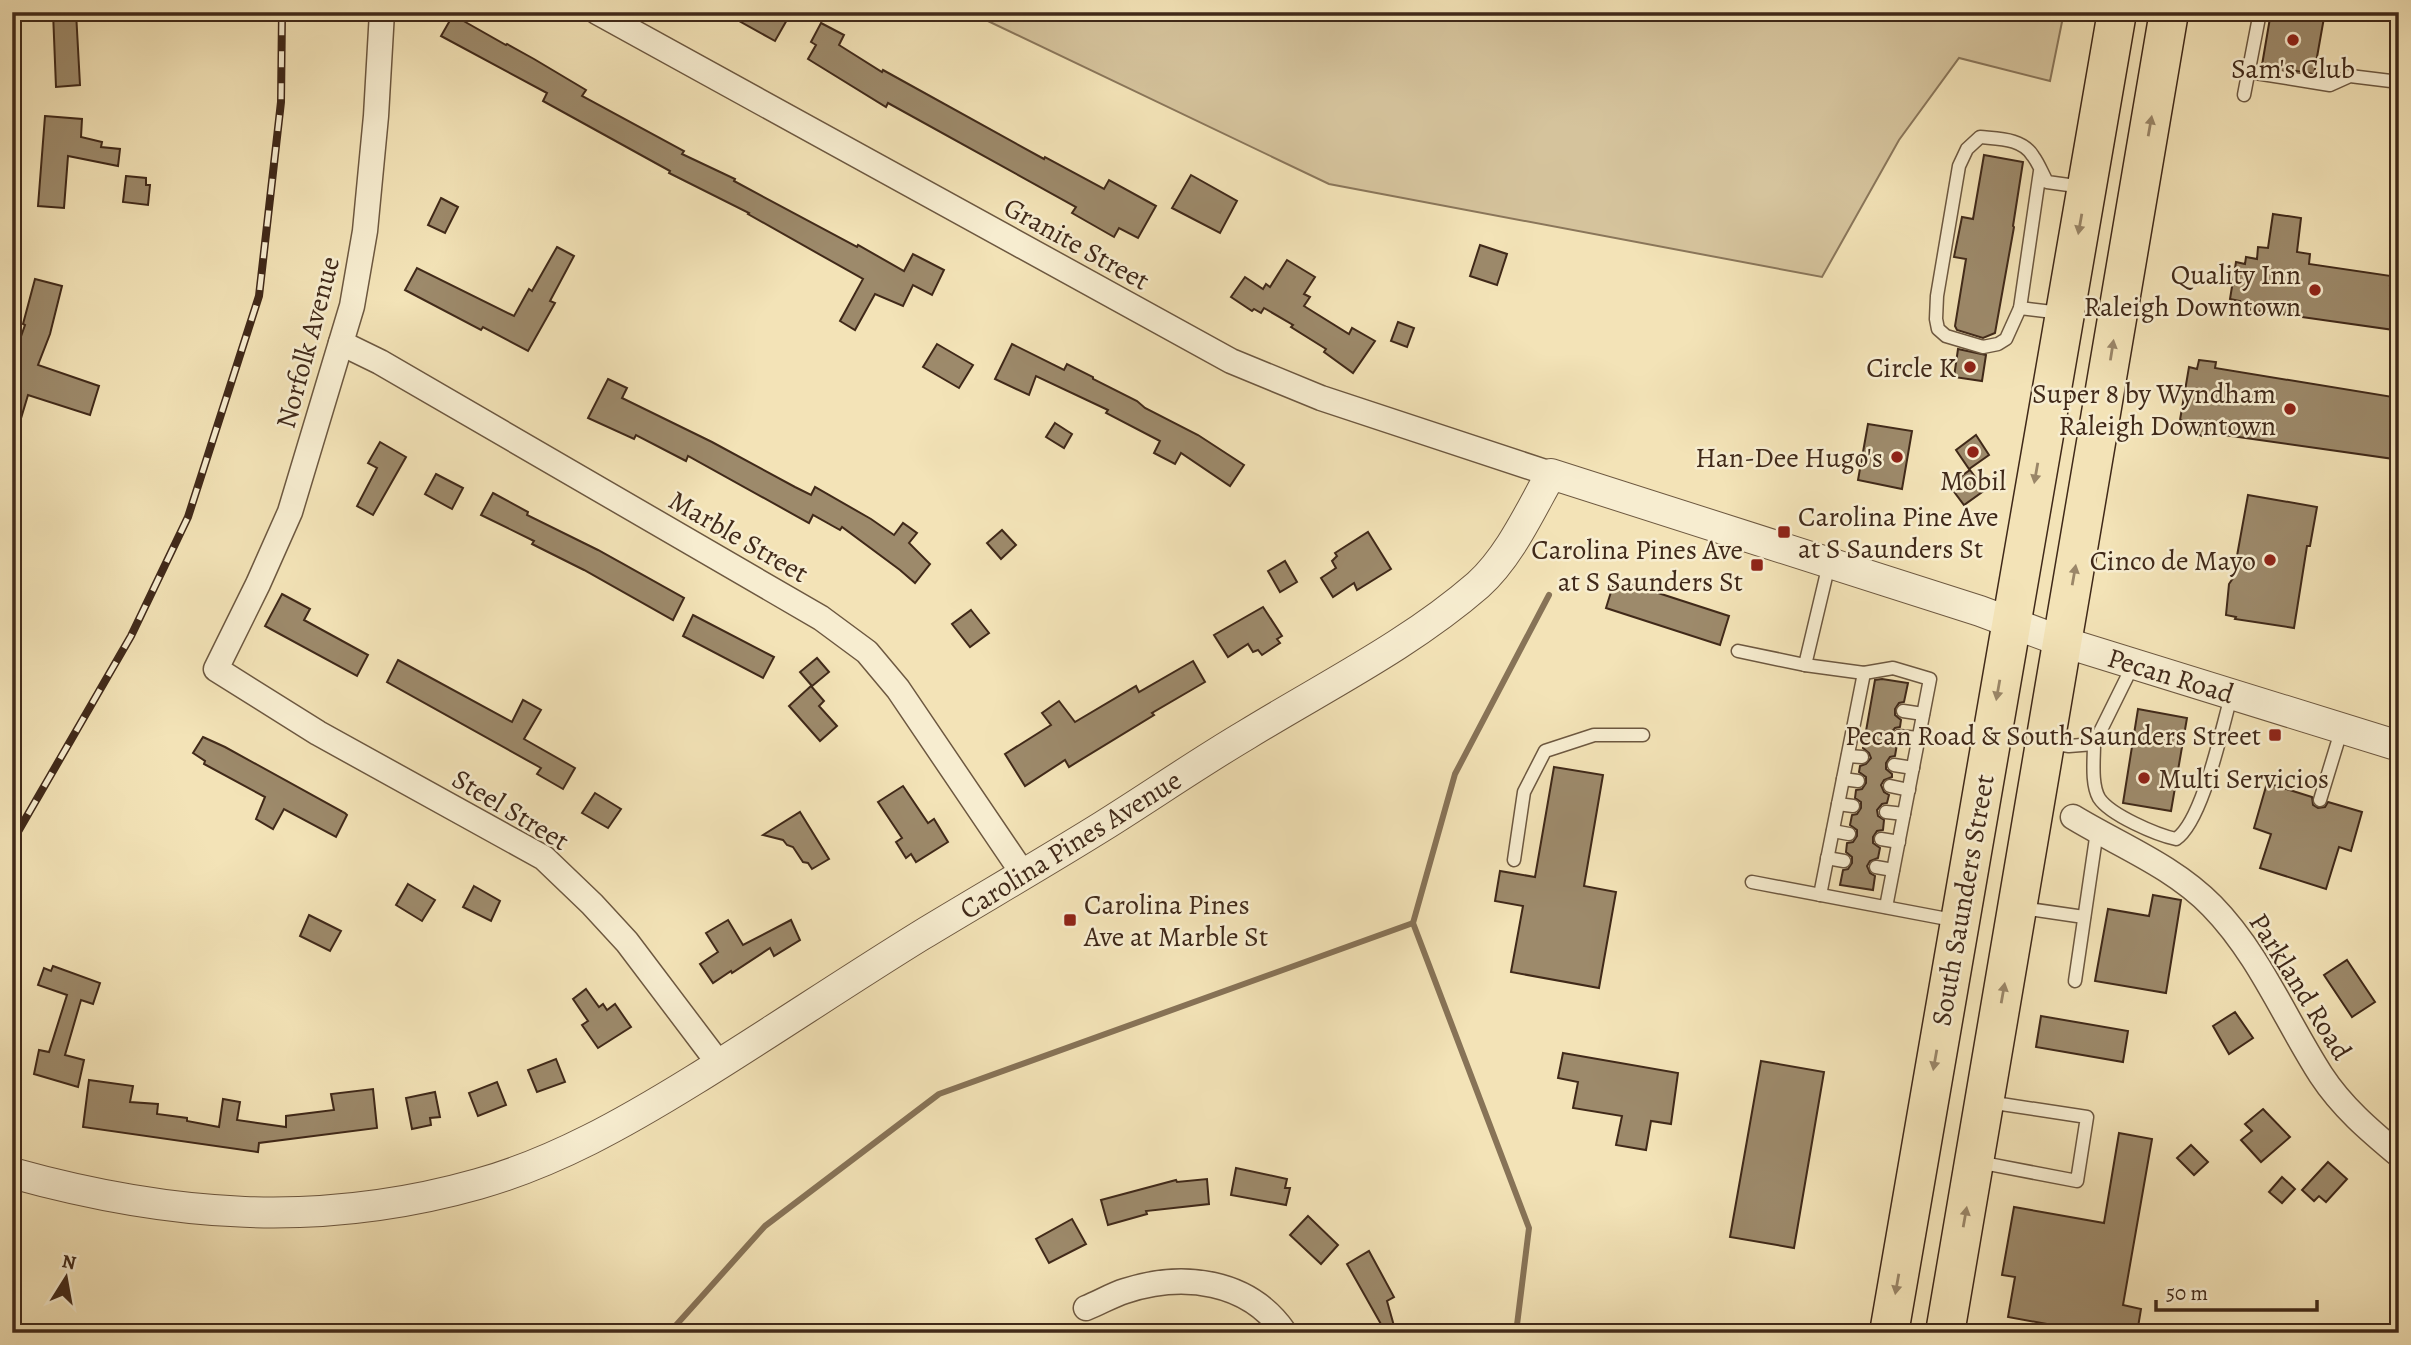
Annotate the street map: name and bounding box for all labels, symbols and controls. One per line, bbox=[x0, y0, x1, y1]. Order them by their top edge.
marker: Sam's Club bbox=[2285, 32, 2301, 48]
place label: Sam's Club bbox=[2231, 50, 2355, 88]
one-way arrow bbox=[2145, 115, 2156, 137]
street label: Granite Street bbox=[997, 188, 1156, 300]
one-way arrow bbox=[2074, 213, 2085, 235]
street label: Norfolk Avenue bbox=[267, 252, 349, 432]
place label: Quality Inn Raleigh Downtown bbox=[2084, 256, 2301, 326]
marker: Quality Inn Raleigh Downtown bbox=[2307, 282, 2323, 298]
one-way arrow bbox=[2107, 339, 2118, 361]
place label: Circle K bbox=[1866, 349, 1956, 387]
marker: Circle K bbox=[1962, 359, 1978, 375]
place label: Super 8 by Wyndham Raleigh Downtown bbox=[2032, 375, 2276, 445]
marker: Super 8 by Wyndham Raleigh Downtown bbox=[2282, 401, 2298, 417]
place label: Han-Dee Hugo's bbox=[1695, 439, 1883, 477]
marker: Mobil bbox=[1965, 444, 1981, 460]
marker: Han-Dee Hugo's bbox=[1889, 449, 1905, 465]
place label: Mobil bbox=[1940, 462, 2006, 500]
one-way arrow bbox=[2031, 462, 2042, 484]
street label: Marble Street bbox=[662, 482, 815, 592]
place label: Carolina Pine Ave at S Saunders St bbox=[1798, 498, 1998, 568]
marker: Carolina Pine Ave at S Saunders St bbox=[1776, 524, 1792, 540]
place label: Carolina Pines Ave at S Saunders St bbox=[1531, 531, 1743, 601]
place label: Cinco de Mayo bbox=[2090, 542, 2256, 580]
marker: Cinco de Mayo bbox=[2262, 552, 2278, 568]
marker: Carolina Pines Ave at S Saunders St bbox=[1749, 557, 1765, 573]
one-way arrow bbox=[2069, 563, 2080, 585]
street label: Pecan Road bbox=[2103, 639, 2240, 713]
one-way arrow bbox=[1992, 679, 2003, 701]
place label: Pecan Road & South Saunders Street bbox=[1845, 717, 2261, 755]
marker: Pecan Road & South Saunders Street bbox=[2267, 727, 2283, 743]
street label: Steel Street bbox=[445, 760, 576, 860]
place label: Multi Servicios bbox=[2158, 760, 2329, 798]
street label: Carolina Pines Avenue bbox=[952, 761, 1189, 928]
marker: Multi Servicios bbox=[2136, 770, 2152, 786]
street label: South Saunders Street bbox=[1922, 771, 2004, 1029]
place label: Carolina Pines Ave at Marble St bbox=[1083, 886, 1268, 956]
street label: Parkland Road bbox=[2240, 906, 2361, 1068]
marker: Carolina Pines Ave at Marble St bbox=[1062, 912, 1078, 928]
one-way arrow bbox=[1998, 982, 2009, 1004]
one-way arrow bbox=[1929, 1049, 1940, 1071]
one-way arrow bbox=[1959, 1206, 1970, 1228]
north arrow bbox=[32, 1244, 102, 1314]
text: N bbox=[60, 1248, 78, 1276]
scale bar bbox=[2156, 1268, 2316, 1312]
one-way arrow bbox=[1891, 1273, 1902, 1295]
text: 50 m bbox=[2166, 1279, 2208, 1307]

